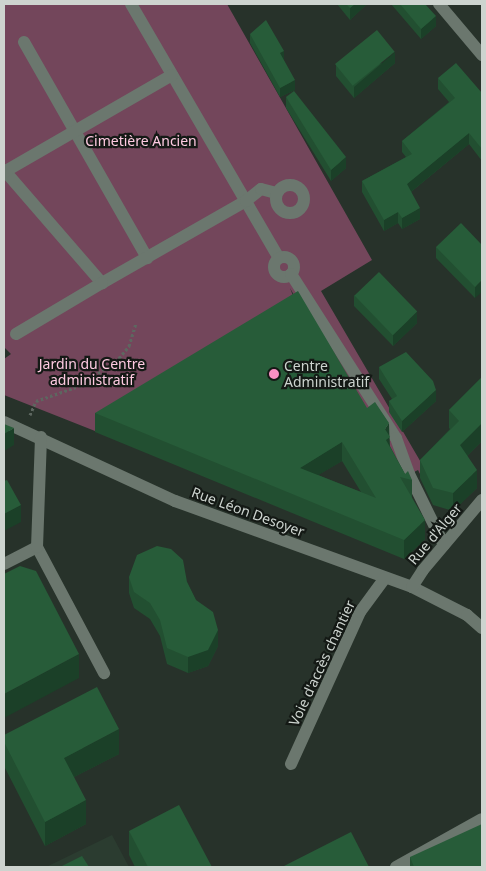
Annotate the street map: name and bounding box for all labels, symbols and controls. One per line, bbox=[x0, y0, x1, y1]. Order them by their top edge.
park label: Cimetière Ancien bbox=[85, 133, 197, 149]
park label: Jardin du Centre administratif bbox=[39, 356, 145, 388]
place label: Centre Administratif bbox=[284, 358, 369, 391]
marker: Centre Administratif bbox=[268, 368, 280, 380]
street label: Rue Léon Desoyer bbox=[189, 484, 307, 540]
street label: Rue d'Alger bbox=[405, 500, 465, 568]
street label: Voie d'accès chantier bbox=[286, 598, 358, 728]

